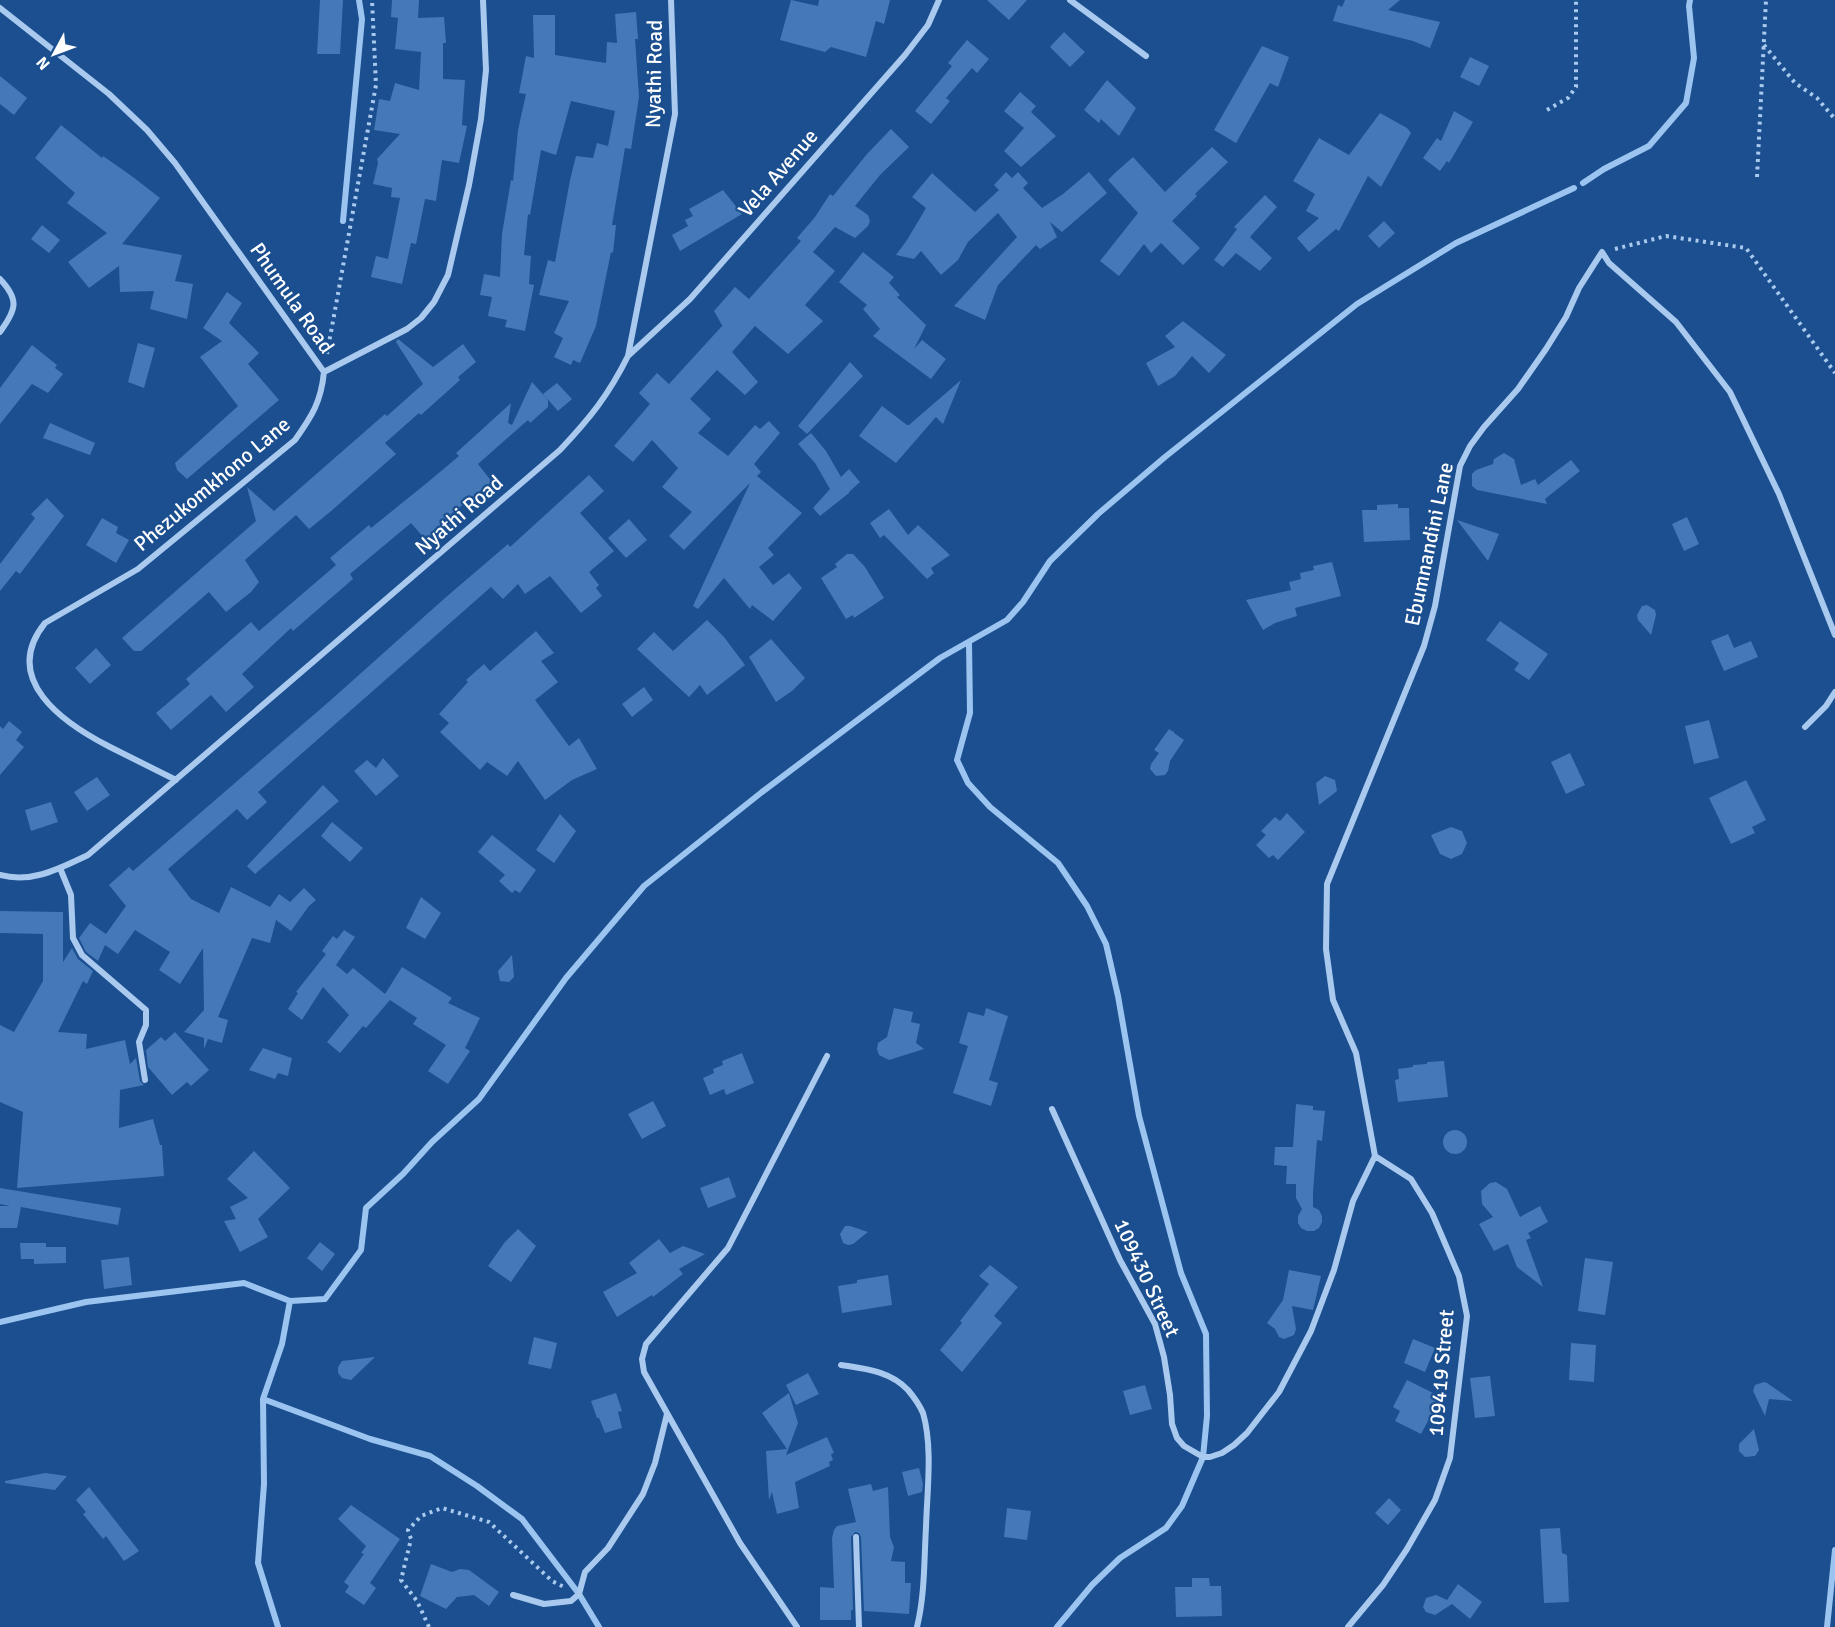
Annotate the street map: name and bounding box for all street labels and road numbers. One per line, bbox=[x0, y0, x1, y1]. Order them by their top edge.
street label: Nyathi Road bbox=[640, 20, 668, 128]
street label: Vela Avenue bbox=[733, 123, 823, 223]
street label: Phumula Road bbox=[244, 238, 340, 358]
street label: Phezukomkhono Lane bbox=[129, 411, 295, 557]
street label: Ebumnandini Lane bbox=[1399, 460, 1459, 628]
street label: Nyathi Road bbox=[410, 470, 508, 560]
street label: 109430 Street bbox=[1108, 1215, 1186, 1341]
street label: 109419 Street bbox=[1422, 1308, 1460, 1438]

